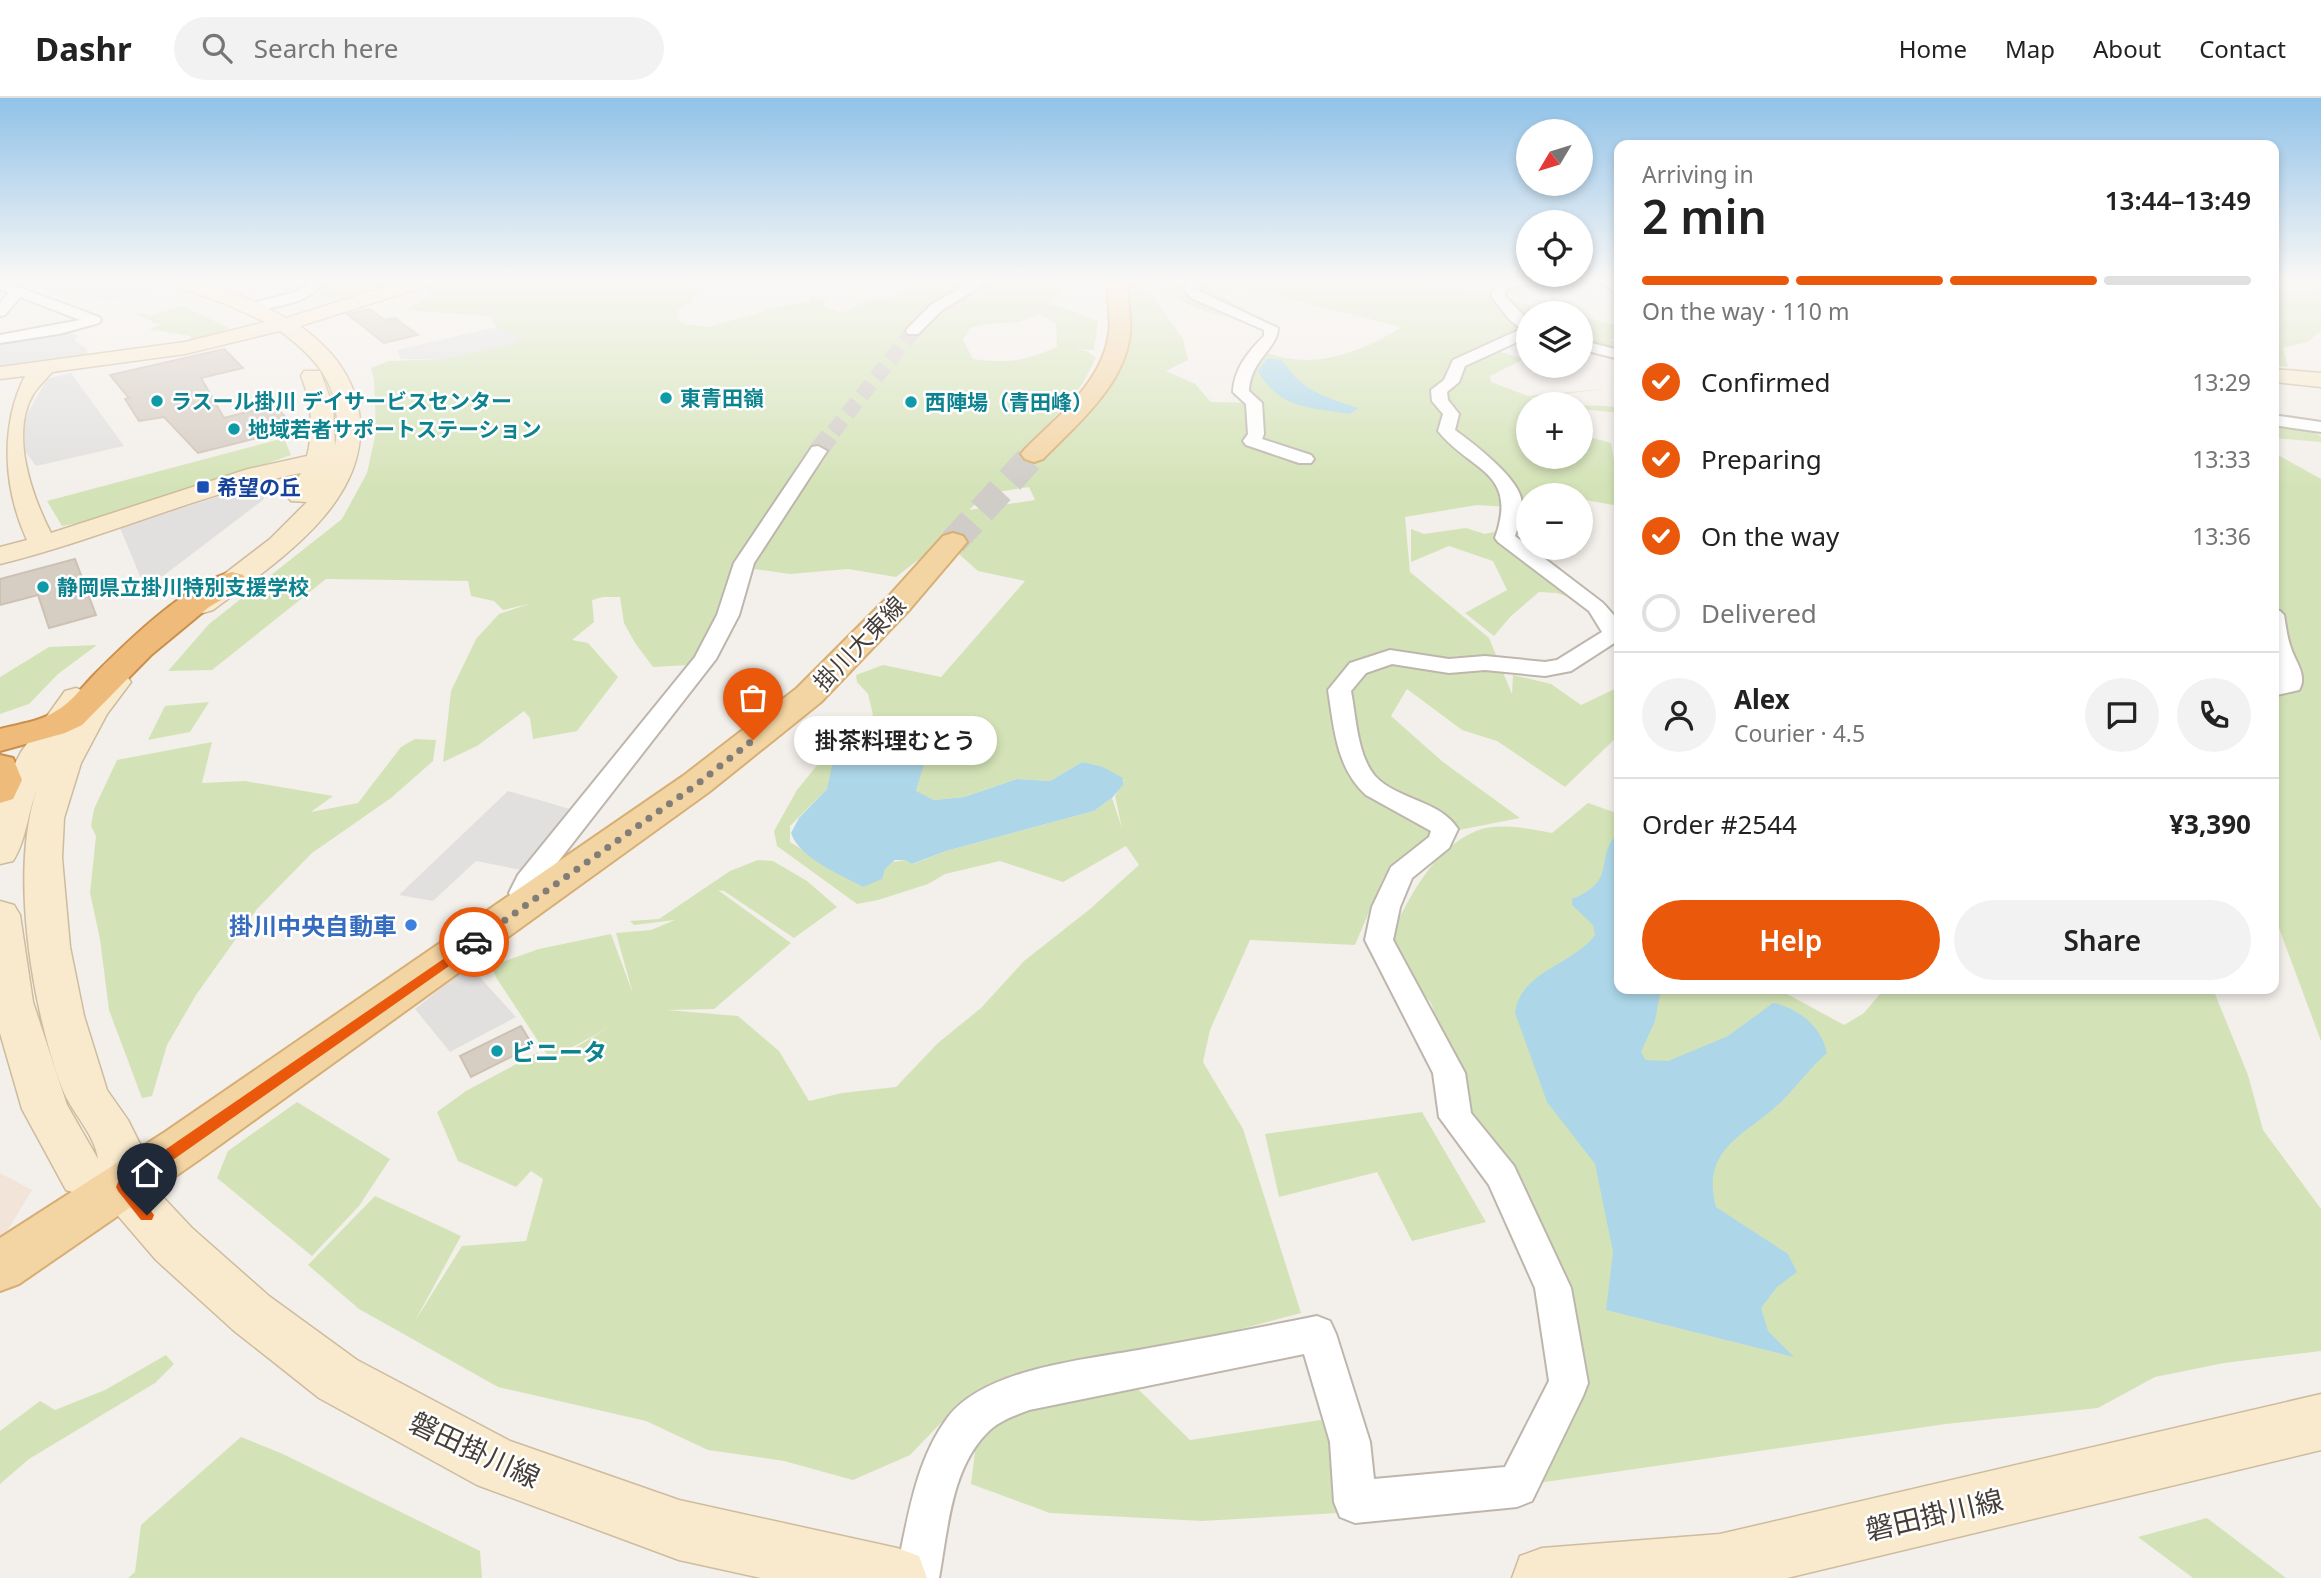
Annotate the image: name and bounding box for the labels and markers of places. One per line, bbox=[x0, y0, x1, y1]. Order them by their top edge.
place label: 東青田嶺 bbox=[680, 384, 764, 412]
place label: ラスール掛川 デイサービスセンター bbox=[171, 387, 512, 415]
place label: 西陣場（青田峰） bbox=[925, 388, 1093, 416]
marker: 東青田嶺 bbox=[658, 390, 674, 406]
marker: ラスール掛川 デイサービスセンター bbox=[149, 393, 165, 409]
marker: 西陣場（青田峰） bbox=[903, 394, 919, 410]
place label: 地域若者サポートステーション bbox=[248, 415, 542, 443]
marker: 地域若者サポートステーション bbox=[226, 421, 242, 437]
place label: 希望の丘 bbox=[217, 473, 301, 501]
marker: 希望の丘 bbox=[195, 479, 211, 495]
place label: 静岡県立掛川特別支援学校 bbox=[57, 573, 309, 601]
marker: 静岡県立掛川特別支援学校 bbox=[35, 579, 51, 595]
pin bbox=[723, 668, 783, 740]
callout: 掛茶料理むとう bbox=[795, 716, 998, 764]
place label: 掛川中央自動車 bbox=[229, 909, 397, 942]
marker: 掛川中央自動車 bbox=[403, 917, 419, 933]
place label: ビニータ bbox=[511, 1035, 607, 1068]
marker: ビニータ bbox=[489, 1043, 505, 1059]
pin bbox=[117, 1143, 177, 1215]

